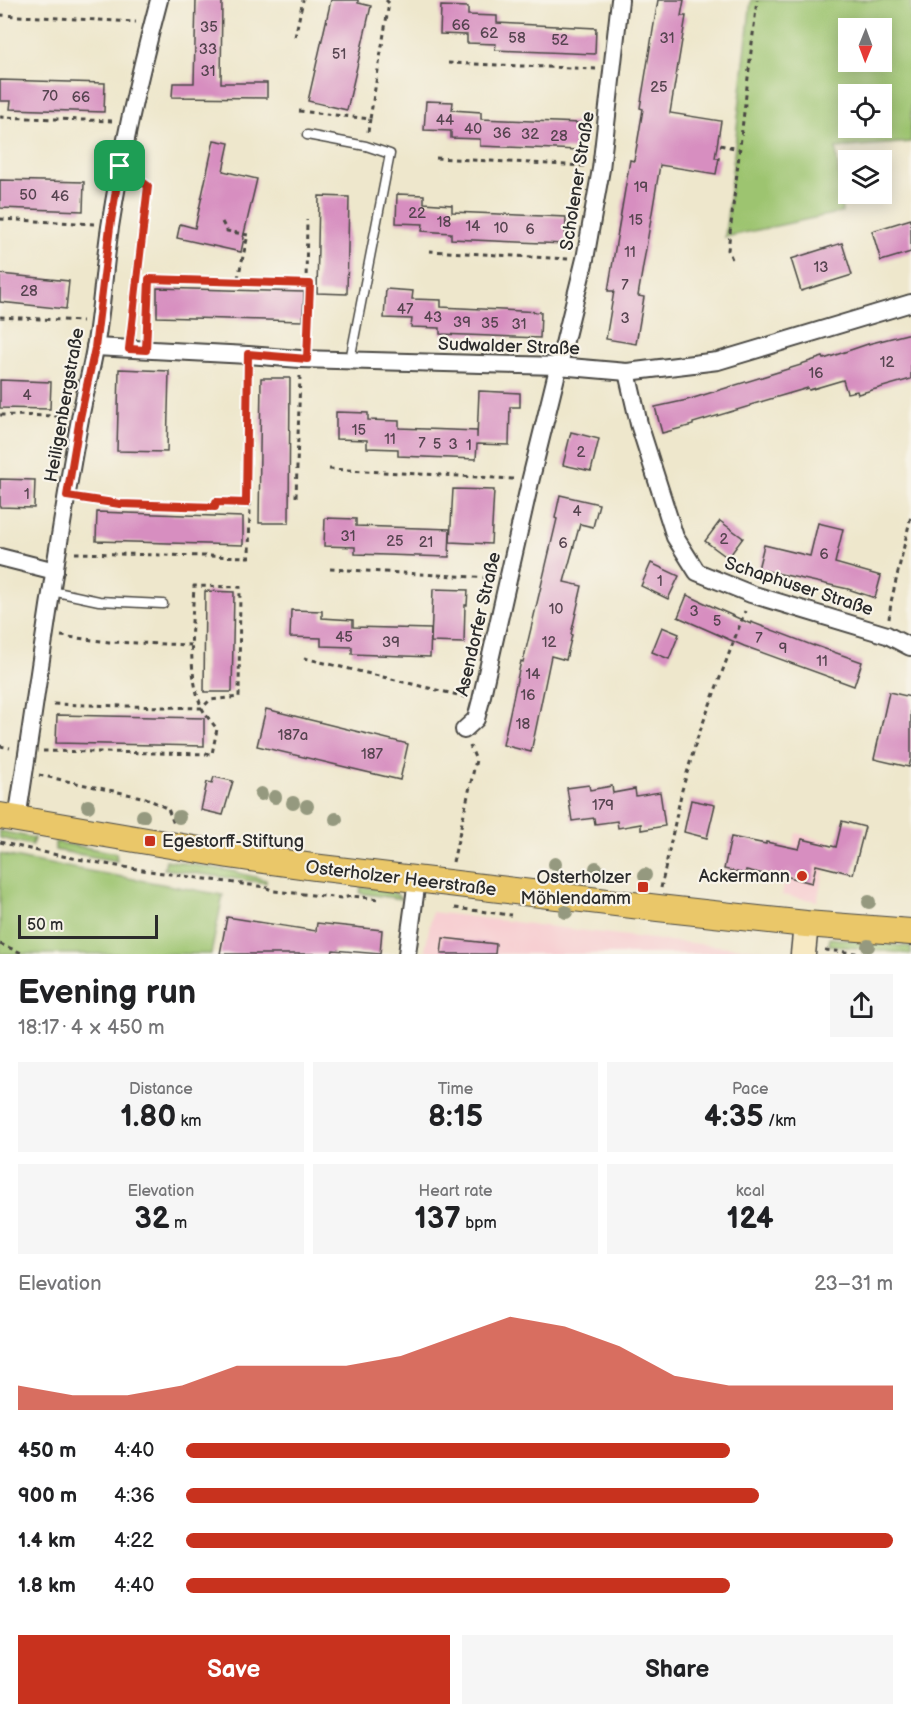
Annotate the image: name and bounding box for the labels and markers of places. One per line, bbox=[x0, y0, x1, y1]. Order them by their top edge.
pin bbox=[94, 140, 145, 191]
place label: Egestorff-Stiftung bbox=[162, 831, 304, 852]
marker: Egestorff-Stiftung bbox=[143, 834, 157, 848]
place label: Ackermann bbox=[699, 866, 790, 887]
place label: Osterholzer Möhlendamm bbox=[520, 867, 631, 909]
marker: Ackermann bbox=[795, 869, 809, 883]
marker: Osterholzer Möhlendamm bbox=[636, 880, 650, 894]

